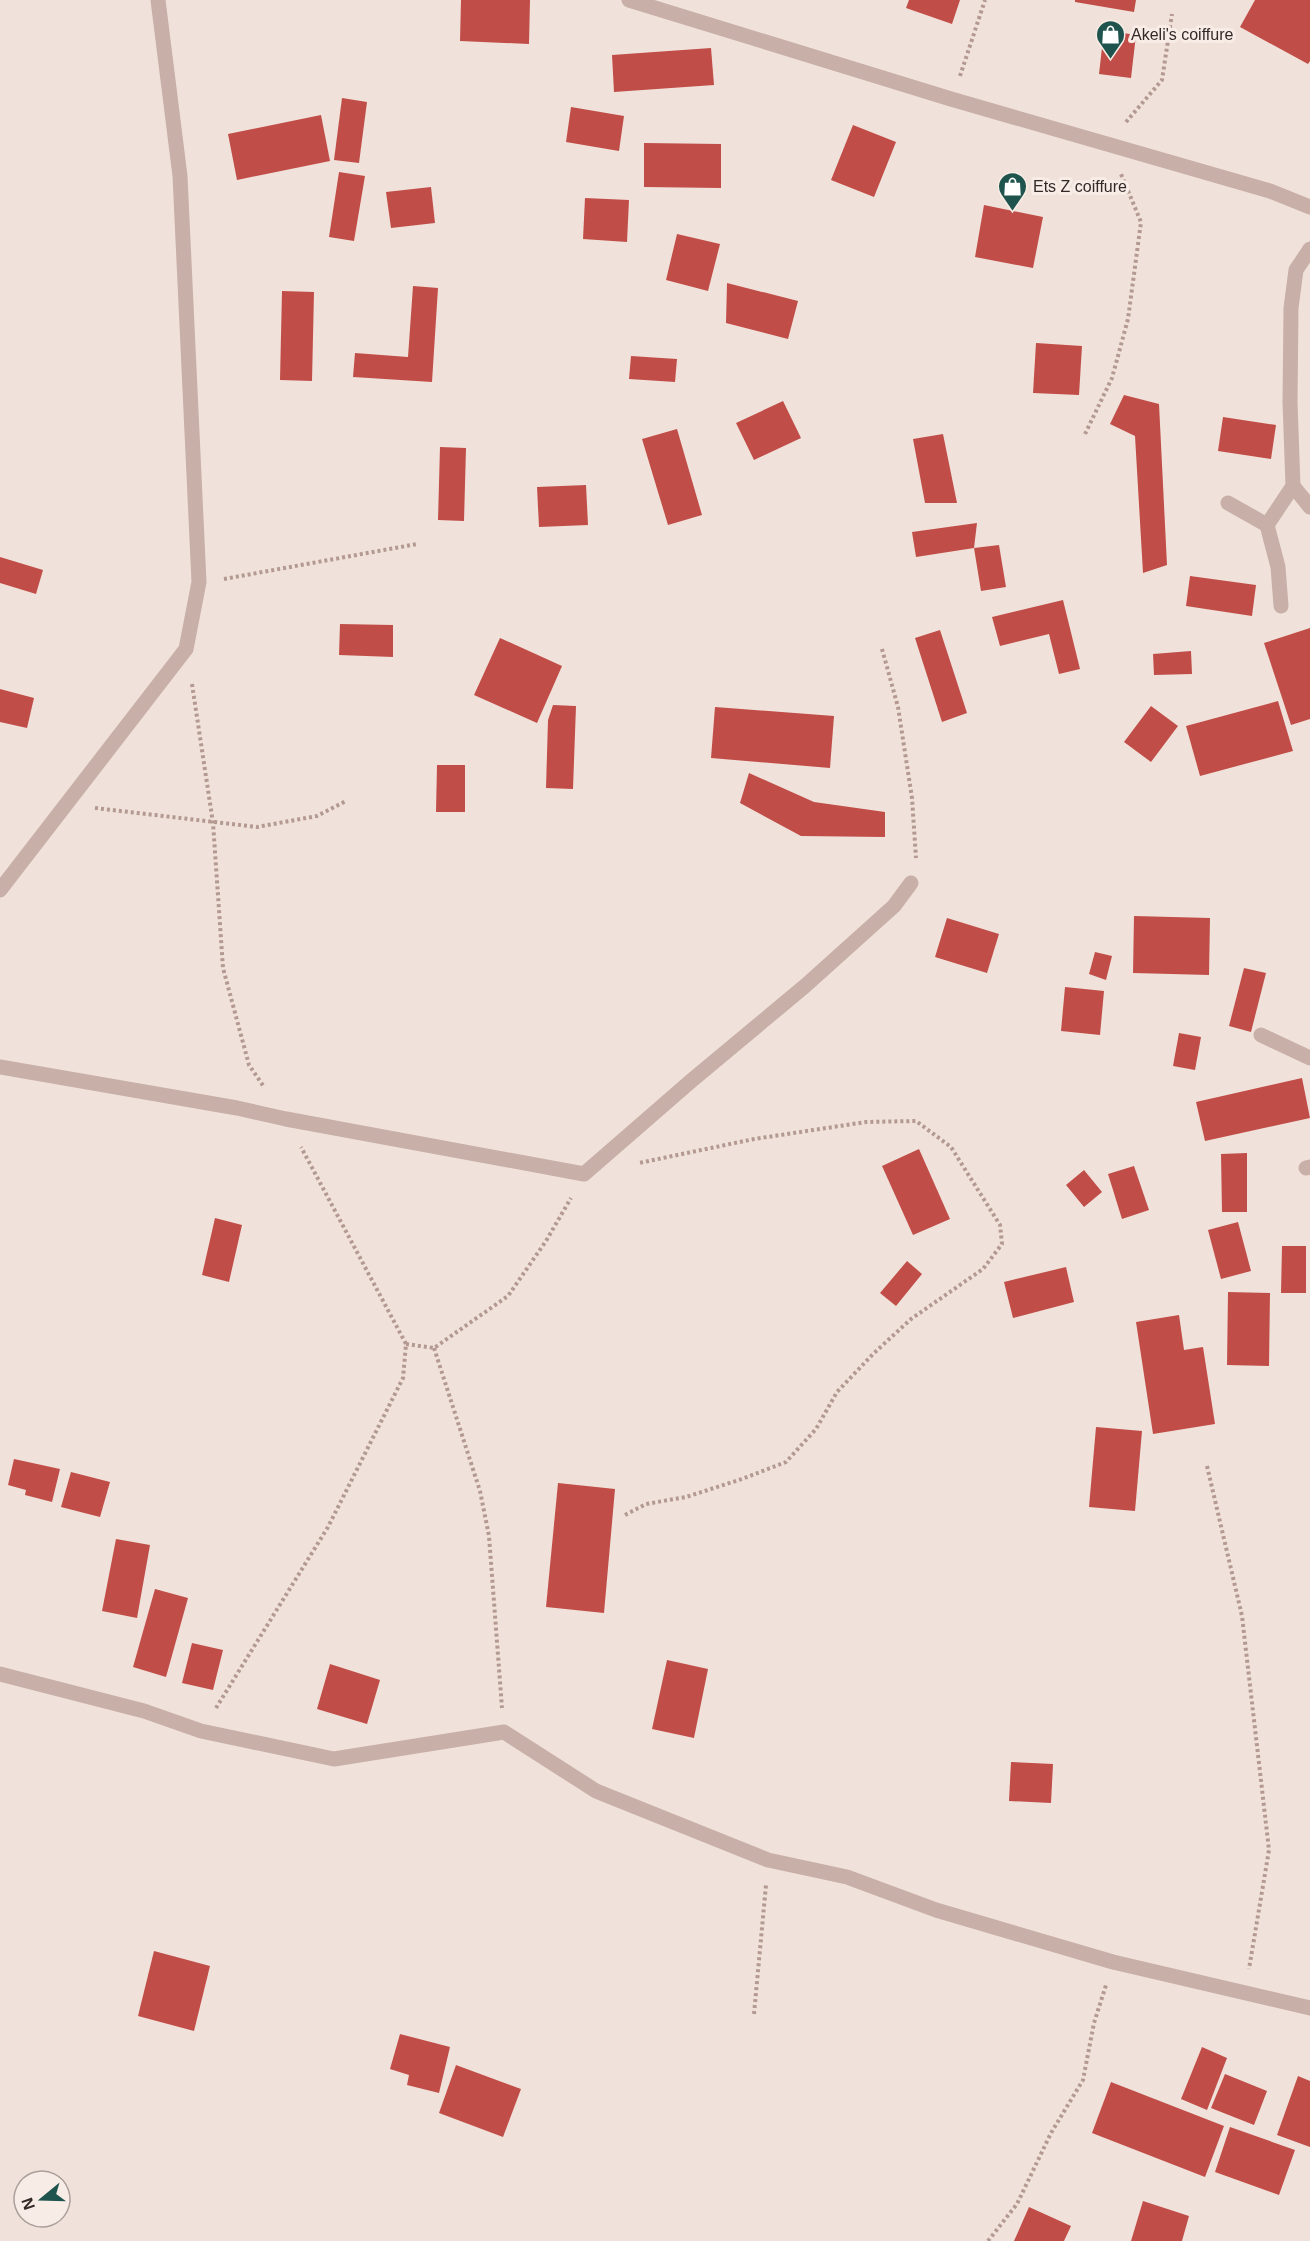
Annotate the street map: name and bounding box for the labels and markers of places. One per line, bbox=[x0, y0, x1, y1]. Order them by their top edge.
shop icon: Akeli's coiffure bbox=[1094, 18, 1126, 60]
place label: Akeli's coiffure bbox=[1131, 26, 1233, 43]
shop icon: Ets Z coiffure bbox=[996, 170, 1028, 212]
place label: Ets Z coiffure bbox=[1033, 178, 1127, 195]

